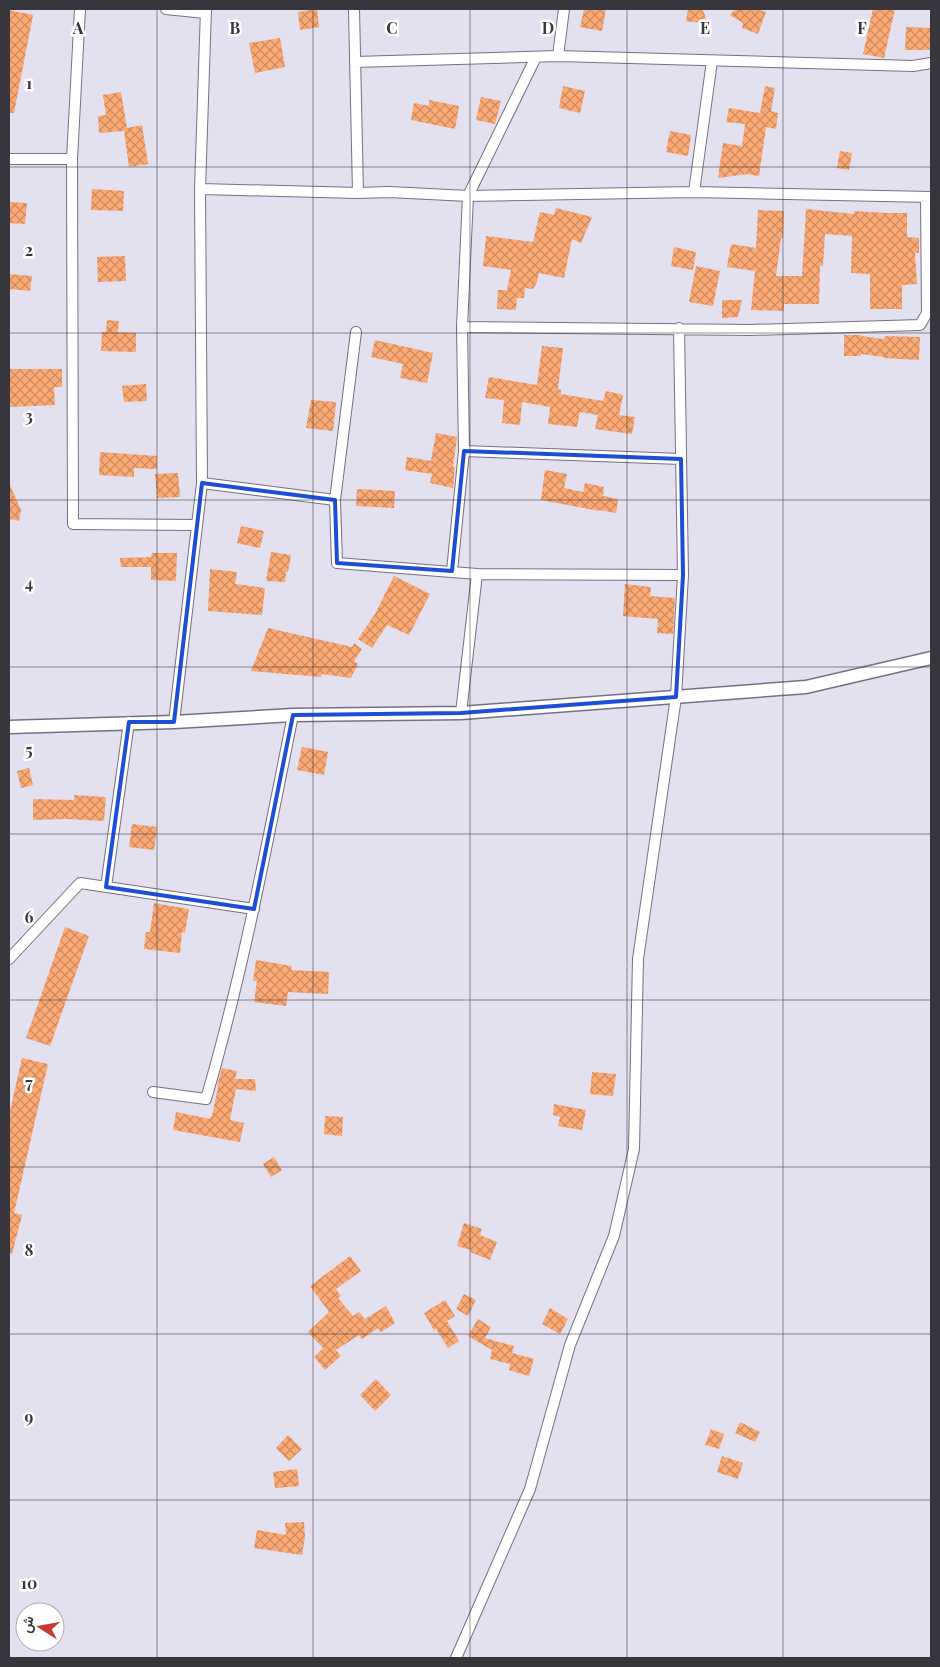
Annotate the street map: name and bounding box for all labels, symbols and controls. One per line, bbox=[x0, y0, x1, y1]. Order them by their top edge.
text: A bbox=[72, 17, 84, 38]
text: B bbox=[230, 17, 241, 38]
text: C bbox=[386, 17, 398, 38]
text: D bbox=[542, 17, 554, 38]
text: E bbox=[700, 17, 710, 38]
text: F bbox=[857, 17, 867, 38]
text: 1 bbox=[26, 72, 32, 93]
text: 2 bbox=[25, 239, 33, 260]
text: 3 bbox=[25, 405, 33, 426]
text: 4 bbox=[25, 572, 33, 593]
text: 5 bbox=[25, 739, 33, 760]
text: 6 bbox=[25, 906, 34, 927]
text: 7 bbox=[25, 1072, 33, 1093]
text: 8 bbox=[25, 1239, 34, 1260]
text: 9 bbox=[25, 1406, 34, 1427]
text: 10 bbox=[21, 1572, 37, 1593]
north arrow bbox=[15, 1602, 65, 1652]
text: ش bbox=[16, 1614, 38, 1634]

